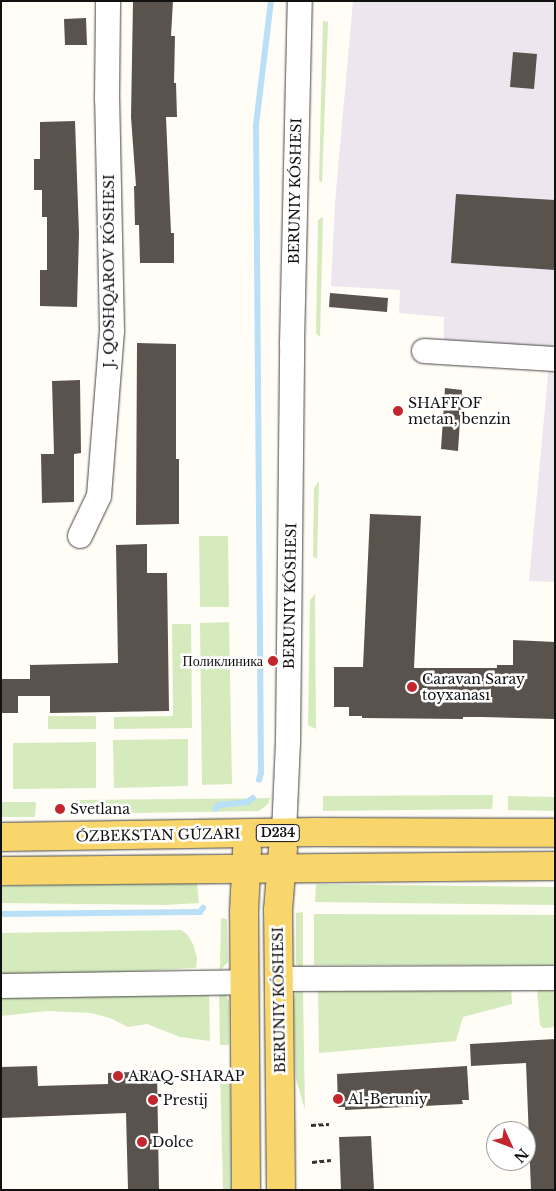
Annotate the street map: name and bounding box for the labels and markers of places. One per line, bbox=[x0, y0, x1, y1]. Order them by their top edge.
place label: SHAFFOF metan, benzin bbox=[408, 395, 511, 428]
marker: SHAFFOF metan, benzin bbox=[392, 405, 404, 417]
place label: Поликлиника bbox=[183, 653, 263, 669]
marker: Поликлиника bbox=[267, 655, 279, 667]
place label: Caravan Saray toyxanası bbox=[422, 671, 525, 704]
marker: Caravan Saray toyxanası bbox=[406, 681, 418, 693]
place label: Svetlana bbox=[70, 801, 130, 817]
marker: Svetlana bbox=[54, 803, 66, 815]
place label: ARAQ-SHARAP bbox=[128, 1068, 244, 1084]
marker: ARAQ-SHARAP bbox=[112, 1070, 124, 1082]
place label: Al-Beruniy bbox=[348, 1091, 428, 1107]
place label: Prestij bbox=[163, 1092, 208, 1108]
marker: Al-Beruniy bbox=[332, 1093, 344, 1105]
marker: Prestij bbox=[147, 1094, 159, 1106]
place label: Dolce bbox=[152, 1134, 194, 1150]
marker: Dolce bbox=[136, 1136, 148, 1148]

